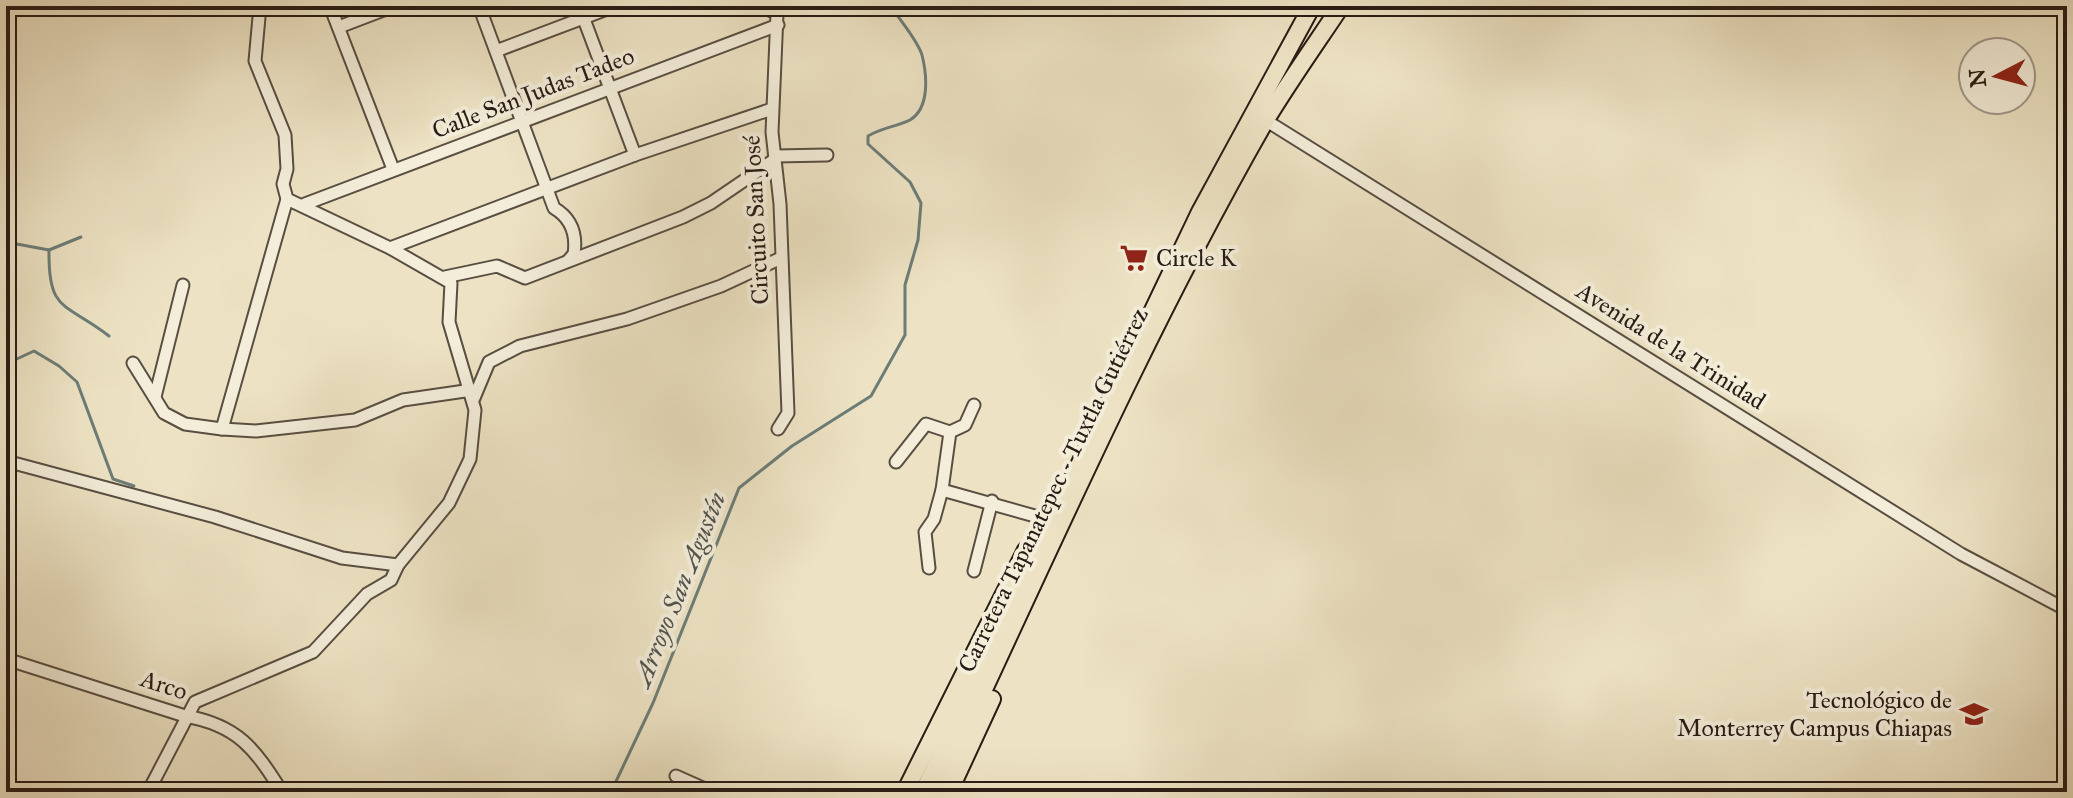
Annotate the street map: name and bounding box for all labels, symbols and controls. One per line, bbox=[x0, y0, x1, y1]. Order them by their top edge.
north arrow bbox=[1957, 36, 2037, 116]
street label: Calle San Judas Tadeo bbox=[428, 41, 638, 145]
text: N bbox=[1963, 67, 1992, 89]
street label: Circuito San José bbox=[737, 135, 775, 305]
supermarket icon: Circle K bbox=[1119, 243, 1149, 273]
place label: Circle K bbox=[1156, 243, 1238, 273]
street label: Avenida de la Trinidad bbox=[1570, 275, 1771, 416]
street label: Carretera Tapanatepec - Tuxtla Gutiérrez bbox=[951, 303, 1155, 677]
water label: Arroyo San Agustín bbox=[624, 487, 733, 694]
street label: Arco bbox=[136, 663, 191, 707]
place label: Tecnológico de Monterrey Campus Chiapas bbox=[1677, 685, 1952, 743]
school or university icon: Tecnológico de Monterrey Campus Chiapas bbox=[1959, 699, 1989, 729]

